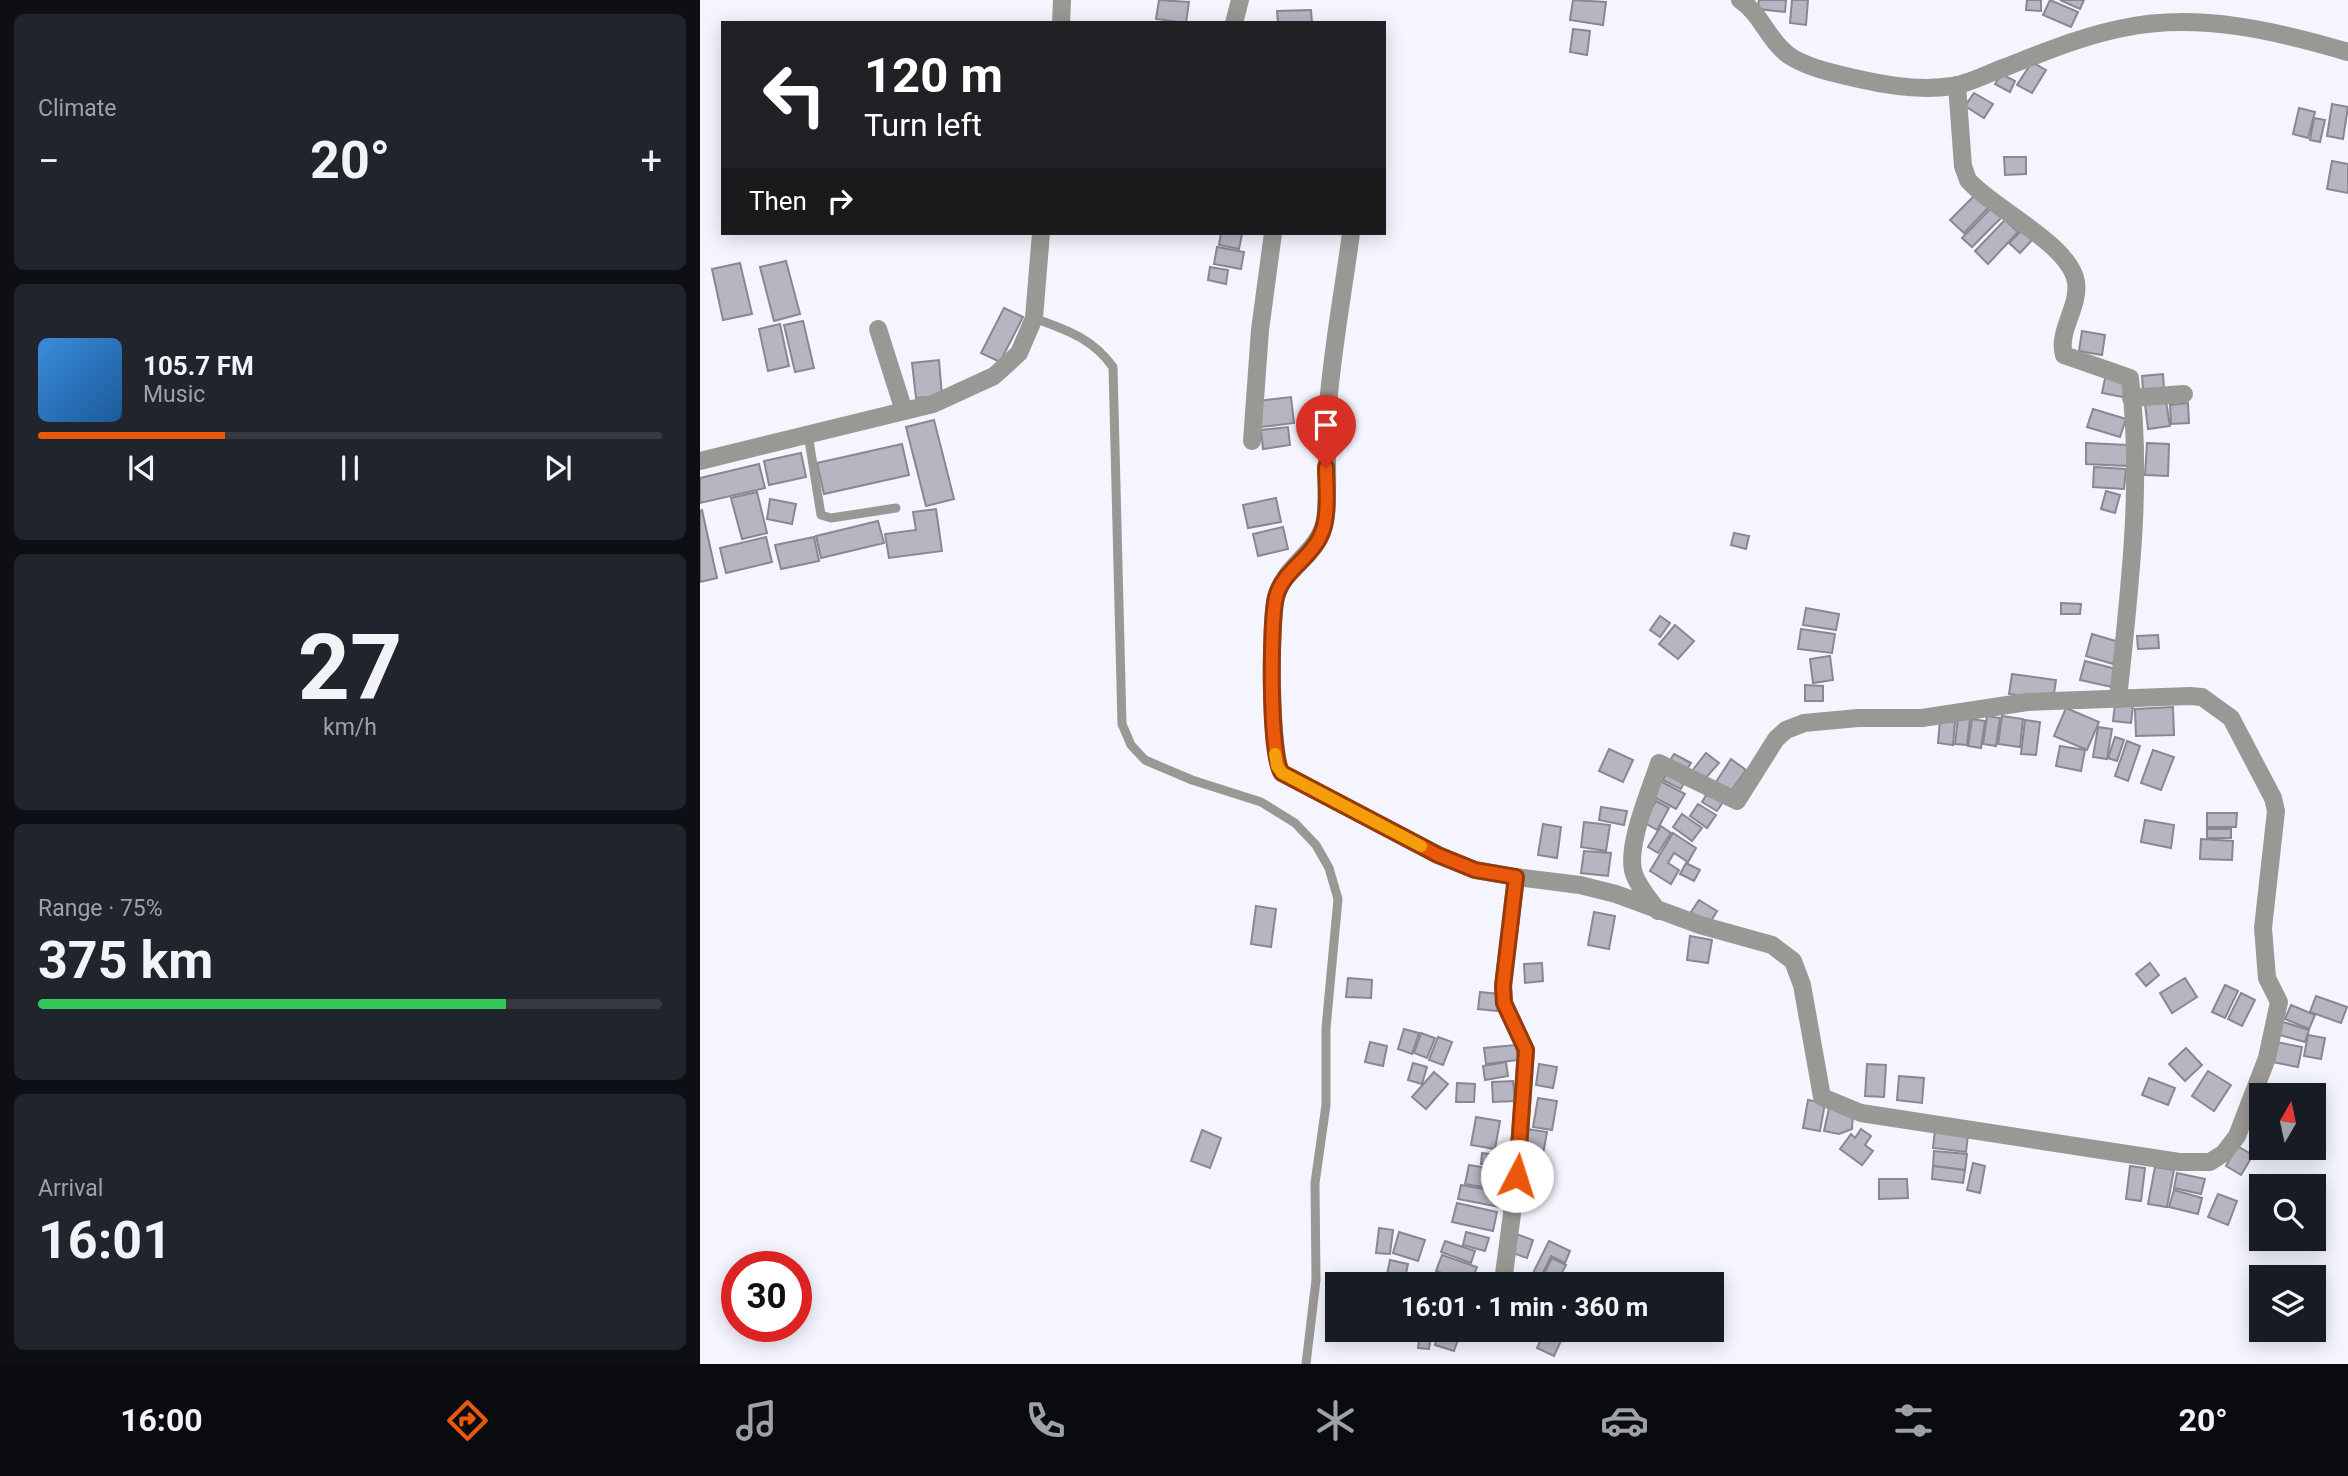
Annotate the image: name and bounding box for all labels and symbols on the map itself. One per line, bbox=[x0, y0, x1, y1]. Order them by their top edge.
pin bbox=[1296, 395, 1356, 467]
north arrow bbox=[2249, 1083, 2326, 1160]
position arrow bbox=[1480, 1139, 1554, 1213]
speed limit sign: 30 bbox=[721, 1251, 812, 1342]

